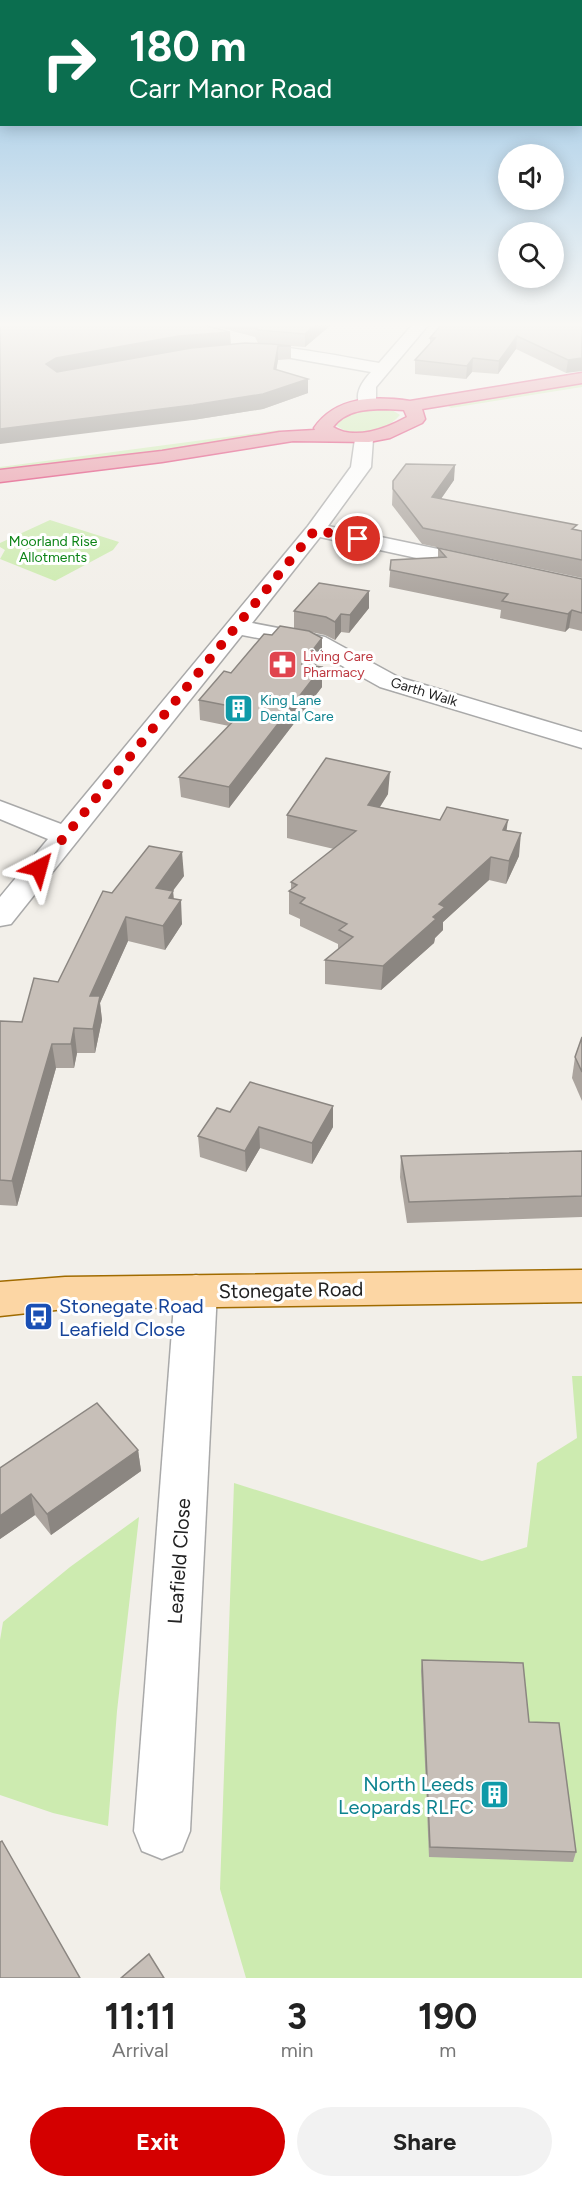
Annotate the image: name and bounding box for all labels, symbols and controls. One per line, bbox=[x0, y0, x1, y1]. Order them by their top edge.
text: 180 m bbox=[129, 21, 246, 72]
icon: right bbox=[30, 24, 108, 102]
text: Carr Manor Road bbox=[129, 72, 332, 105]
map controls bbox=[498, 144, 564, 288]
button: sound bbox=[498, 144, 564, 210]
button: search bbox=[498, 222, 564, 288]
pin bbox=[332, 513, 383, 564]
icon: arrive bbox=[341, 522, 374, 555]
park label: Moorland Rise Allotments bbox=[9, 533, 98, 566]
pharmacy icon: Living Care Pharmacy bbox=[266, 648, 298, 680]
place label: Living Care Pharmacy bbox=[303, 648, 374, 681]
street label: Garth Walk bbox=[389, 674, 460, 710]
building icon: King Lane Dental Care bbox=[223, 692, 255, 724]
place label: King Lane Dental Care bbox=[260, 692, 334, 725]
position arrow bbox=[7, 836, 71, 900]
street label: Stonegate Road bbox=[218, 1277, 364, 1303]
place label: Stonegate Road Leafield Close bbox=[59, 1294, 204, 1341]
bus stop icon: Stonegate Road Leafield Close bbox=[22, 1301, 54, 1333]
street label: Leafield Close bbox=[163, 1497, 195, 1625]
place label: North Leeds Leopards RLFC bbox=[338, 1772, 474, 1819]
building icon: North Leeds Leopards RLFC bbox=[479, 1779, 511, 1811]
text: 11:11 bbox=[105, 1995, 176, 2038]
text: 3 bbox=[287, 1995, 307, 2038]
text: 190 bbox=[418, 1995, 477, 2038]
text: Arrival bbox=[112, 2038, 169, 2062]
text: min bbox=[281, 2038, 314, 2062]
text: m bbox=[439, 2038, 456, 2062]
button: Exit bbox=[30, 2107, 285, 2176]
button: Share bbox=[297, 2107, 552, 2176]

